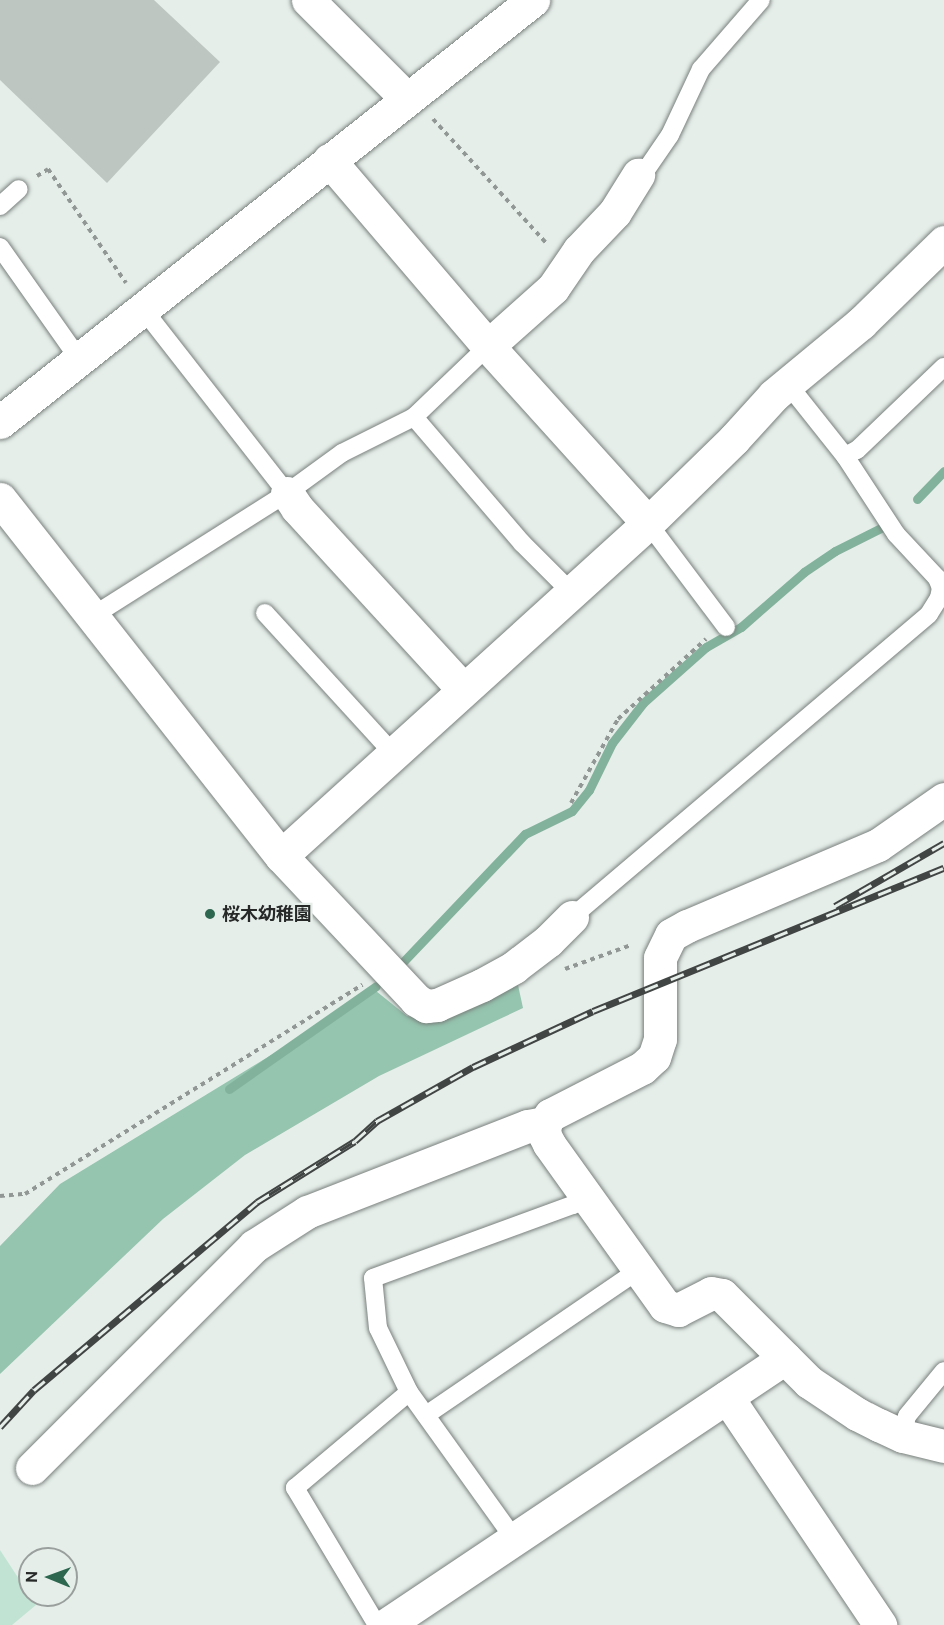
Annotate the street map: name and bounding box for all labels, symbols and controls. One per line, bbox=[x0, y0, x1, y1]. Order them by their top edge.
place label: 桜木幼稚園 bbox=[222, 903, 312, 925]
marker: 桜木幼稚園 bbox=[203, 907, 217, 921]
north arrow bbox=[18, 1547, 78, 1607]
text: N bbox=[21, 1571, 42, 1583]

